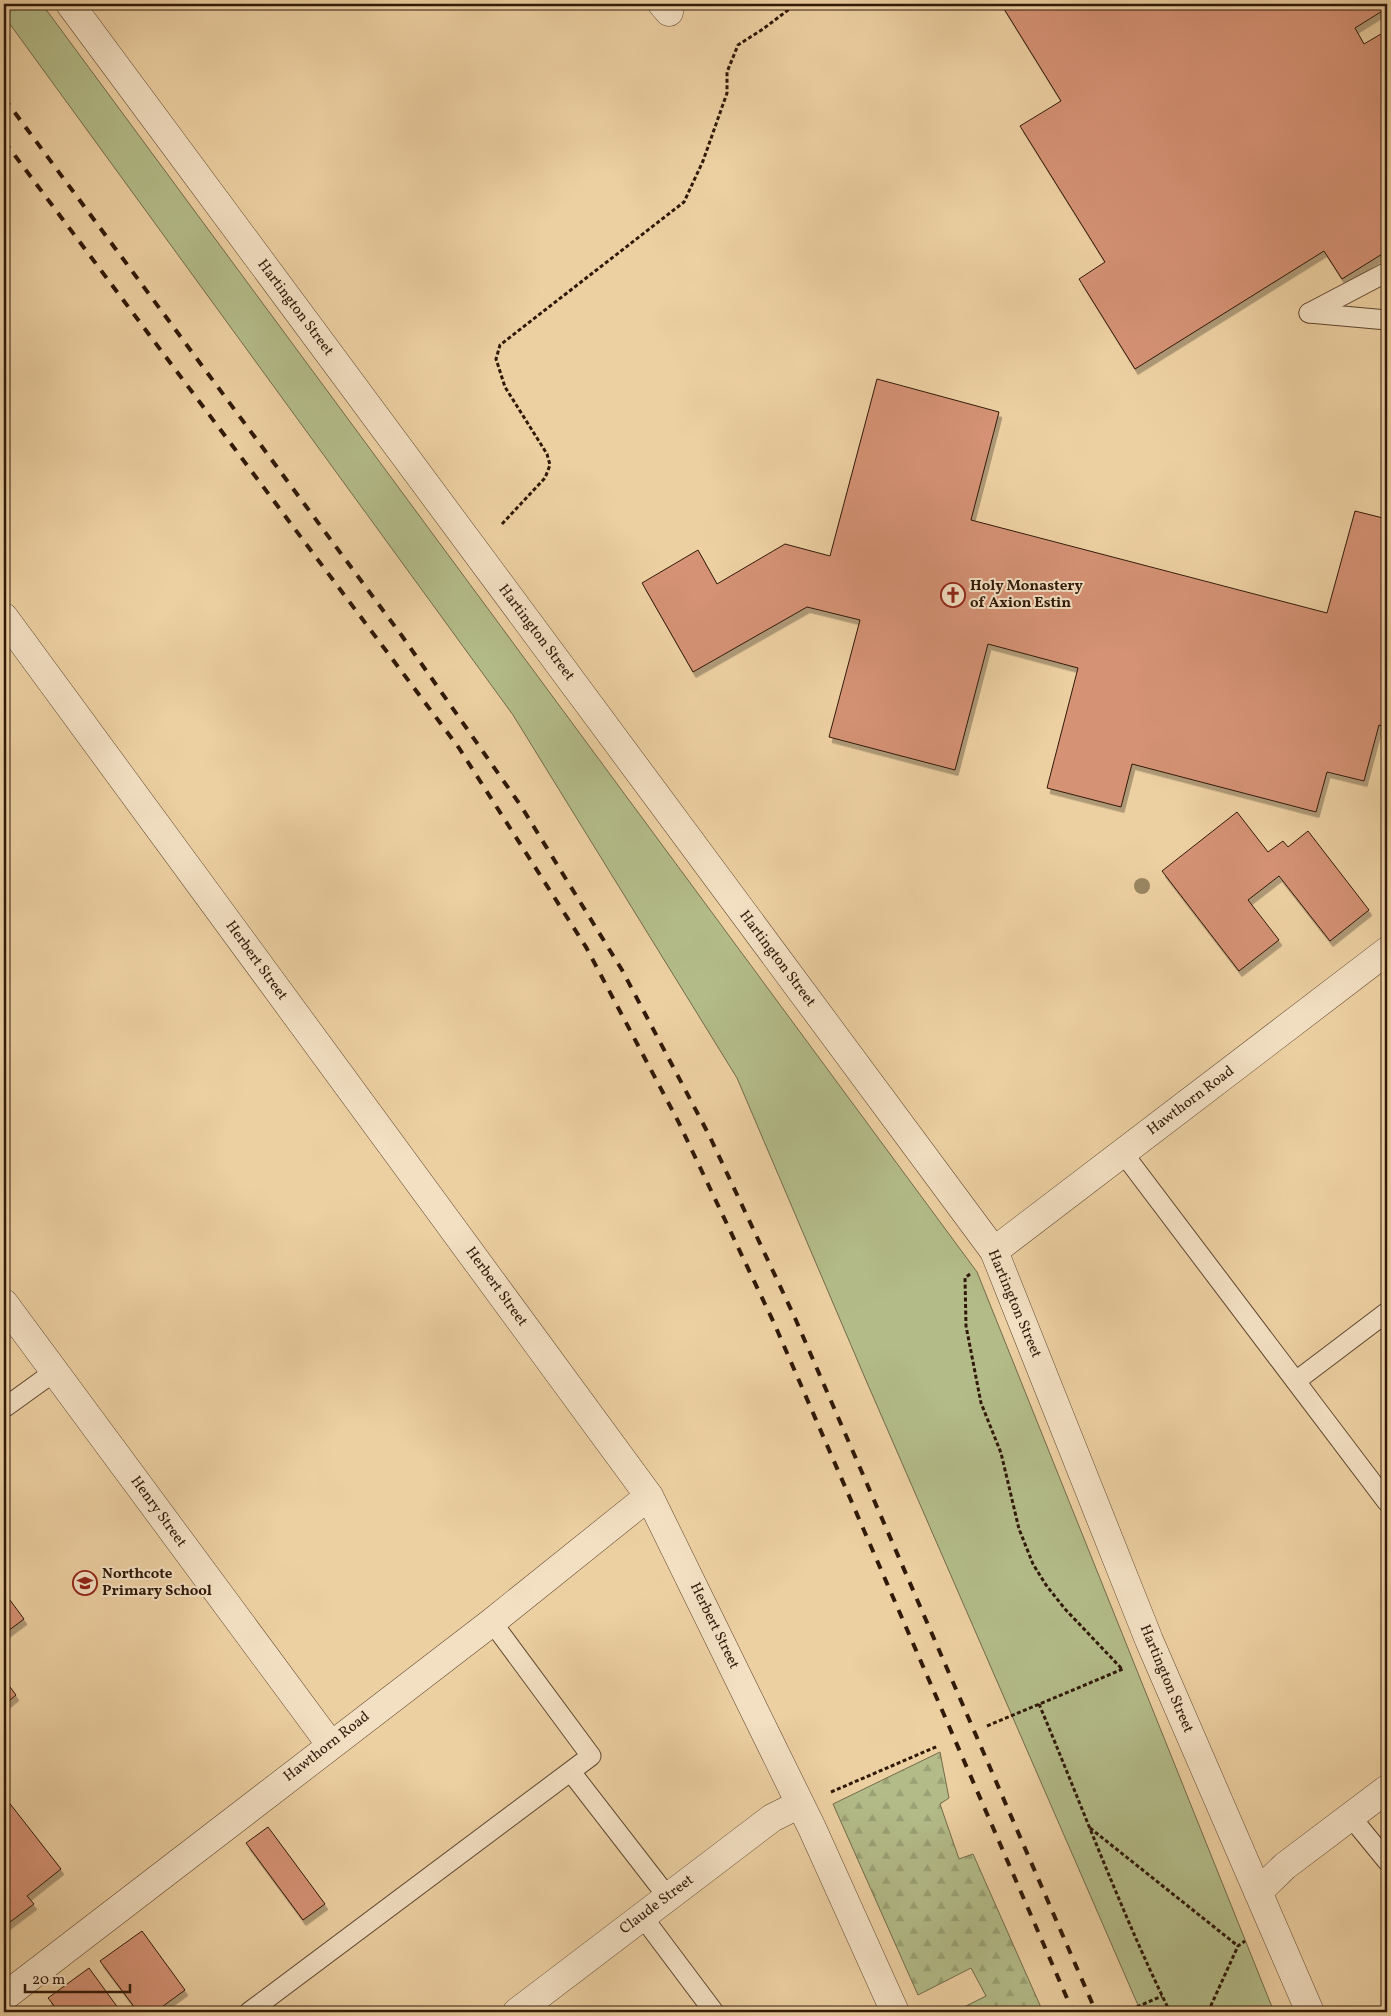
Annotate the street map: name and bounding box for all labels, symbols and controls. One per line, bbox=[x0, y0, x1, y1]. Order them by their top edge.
street label: Hartington Street bbox=[252, 255, 338, 361]
place label: Holy Monastery of Axion Estin bbox=[970, 576, 1083, 614]
street label: Hartington Street bbox=[493, 580, 579, 686]
church icon: Holy Monastery of Axion Estin bbox=[940, 582, 966, 608]
street label: Hartington Street bbox=[734, 906, 820, 1012]
street label: Herbert Street bbox=[220, 917, 292, 1005]
street label: Hawthorn Road bbox=[1143, 1061, 1239, 1141]
street label: Herbert Street bbox=[460, 1243, 532, 1331]
street label: Hartington Street bbox=[982, 1247, 1046, 1361]
street label: Henry Street bbox=[125, 1472, 191, 1552]
place label: Northcote Primary School bbox=[102, 1564, 212, 1602]
school or university icon: Northcote Primary School bbox=[72, 1570, 98, 1596]
street label: Herbert Street bbox=[684, 1579, 744, 1673]
street label: Hartington Street bbox=[1134, 1622, 1198, 1736]
street label: Hawthorn Road bbox=[279, 1707, 375, 1787]
street label: Claude Street bbox=[615, 1870, 699, 1940]
scale bar bbox=[25, 1961, 130, 1993]
text: 20 m bbox=[32, 1970, 65, 1991]

